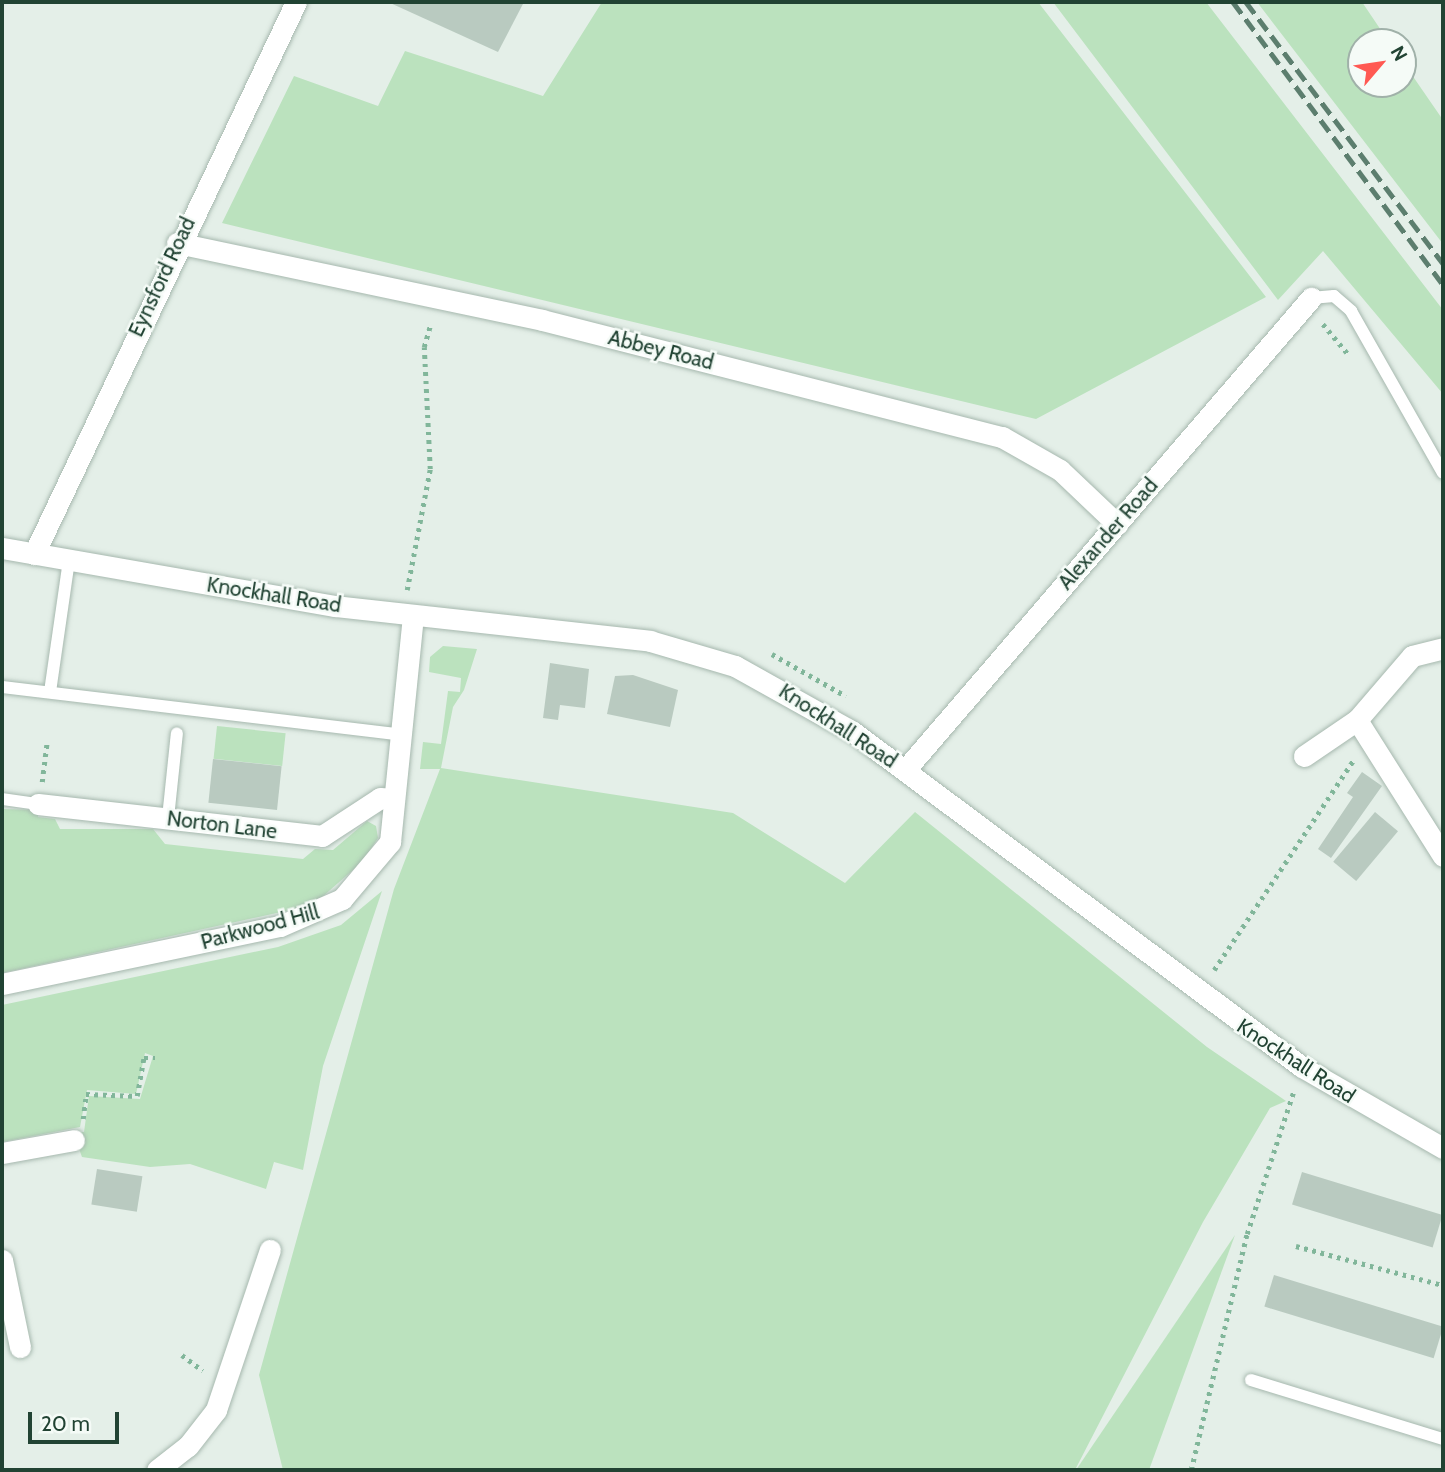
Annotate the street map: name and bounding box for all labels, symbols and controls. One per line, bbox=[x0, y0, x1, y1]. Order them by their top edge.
north arrow bbox=[1347, 28, 1417, 98]
text: N bbox=[1386, 42, 1412, 65]
street label: Eynsford Road bbox=[123, 213, 201, 341]
street label: Abbey Road bbox=[606, 325, 716, 375]
street label: Alexander Road bbox=[1053, 473, 1163, 595]
street label: Knockhall Road bbox=[205, 572, 343, 618]
street label: Knockhall Road bbox=[774, 678, 902, 774]
street label: Norton Lane bbox=[165, 806, 279, 844]
street label: Parkwood Hill bbox=[198, 899, 322, 955]
street label: Knockhall Road bbox=[1232, 1013, 1360, 1109]
scale bar bbox=[32, 1398, 122, 1442]
text: 20 m bbox=[41, 1411, 90, 1436]

